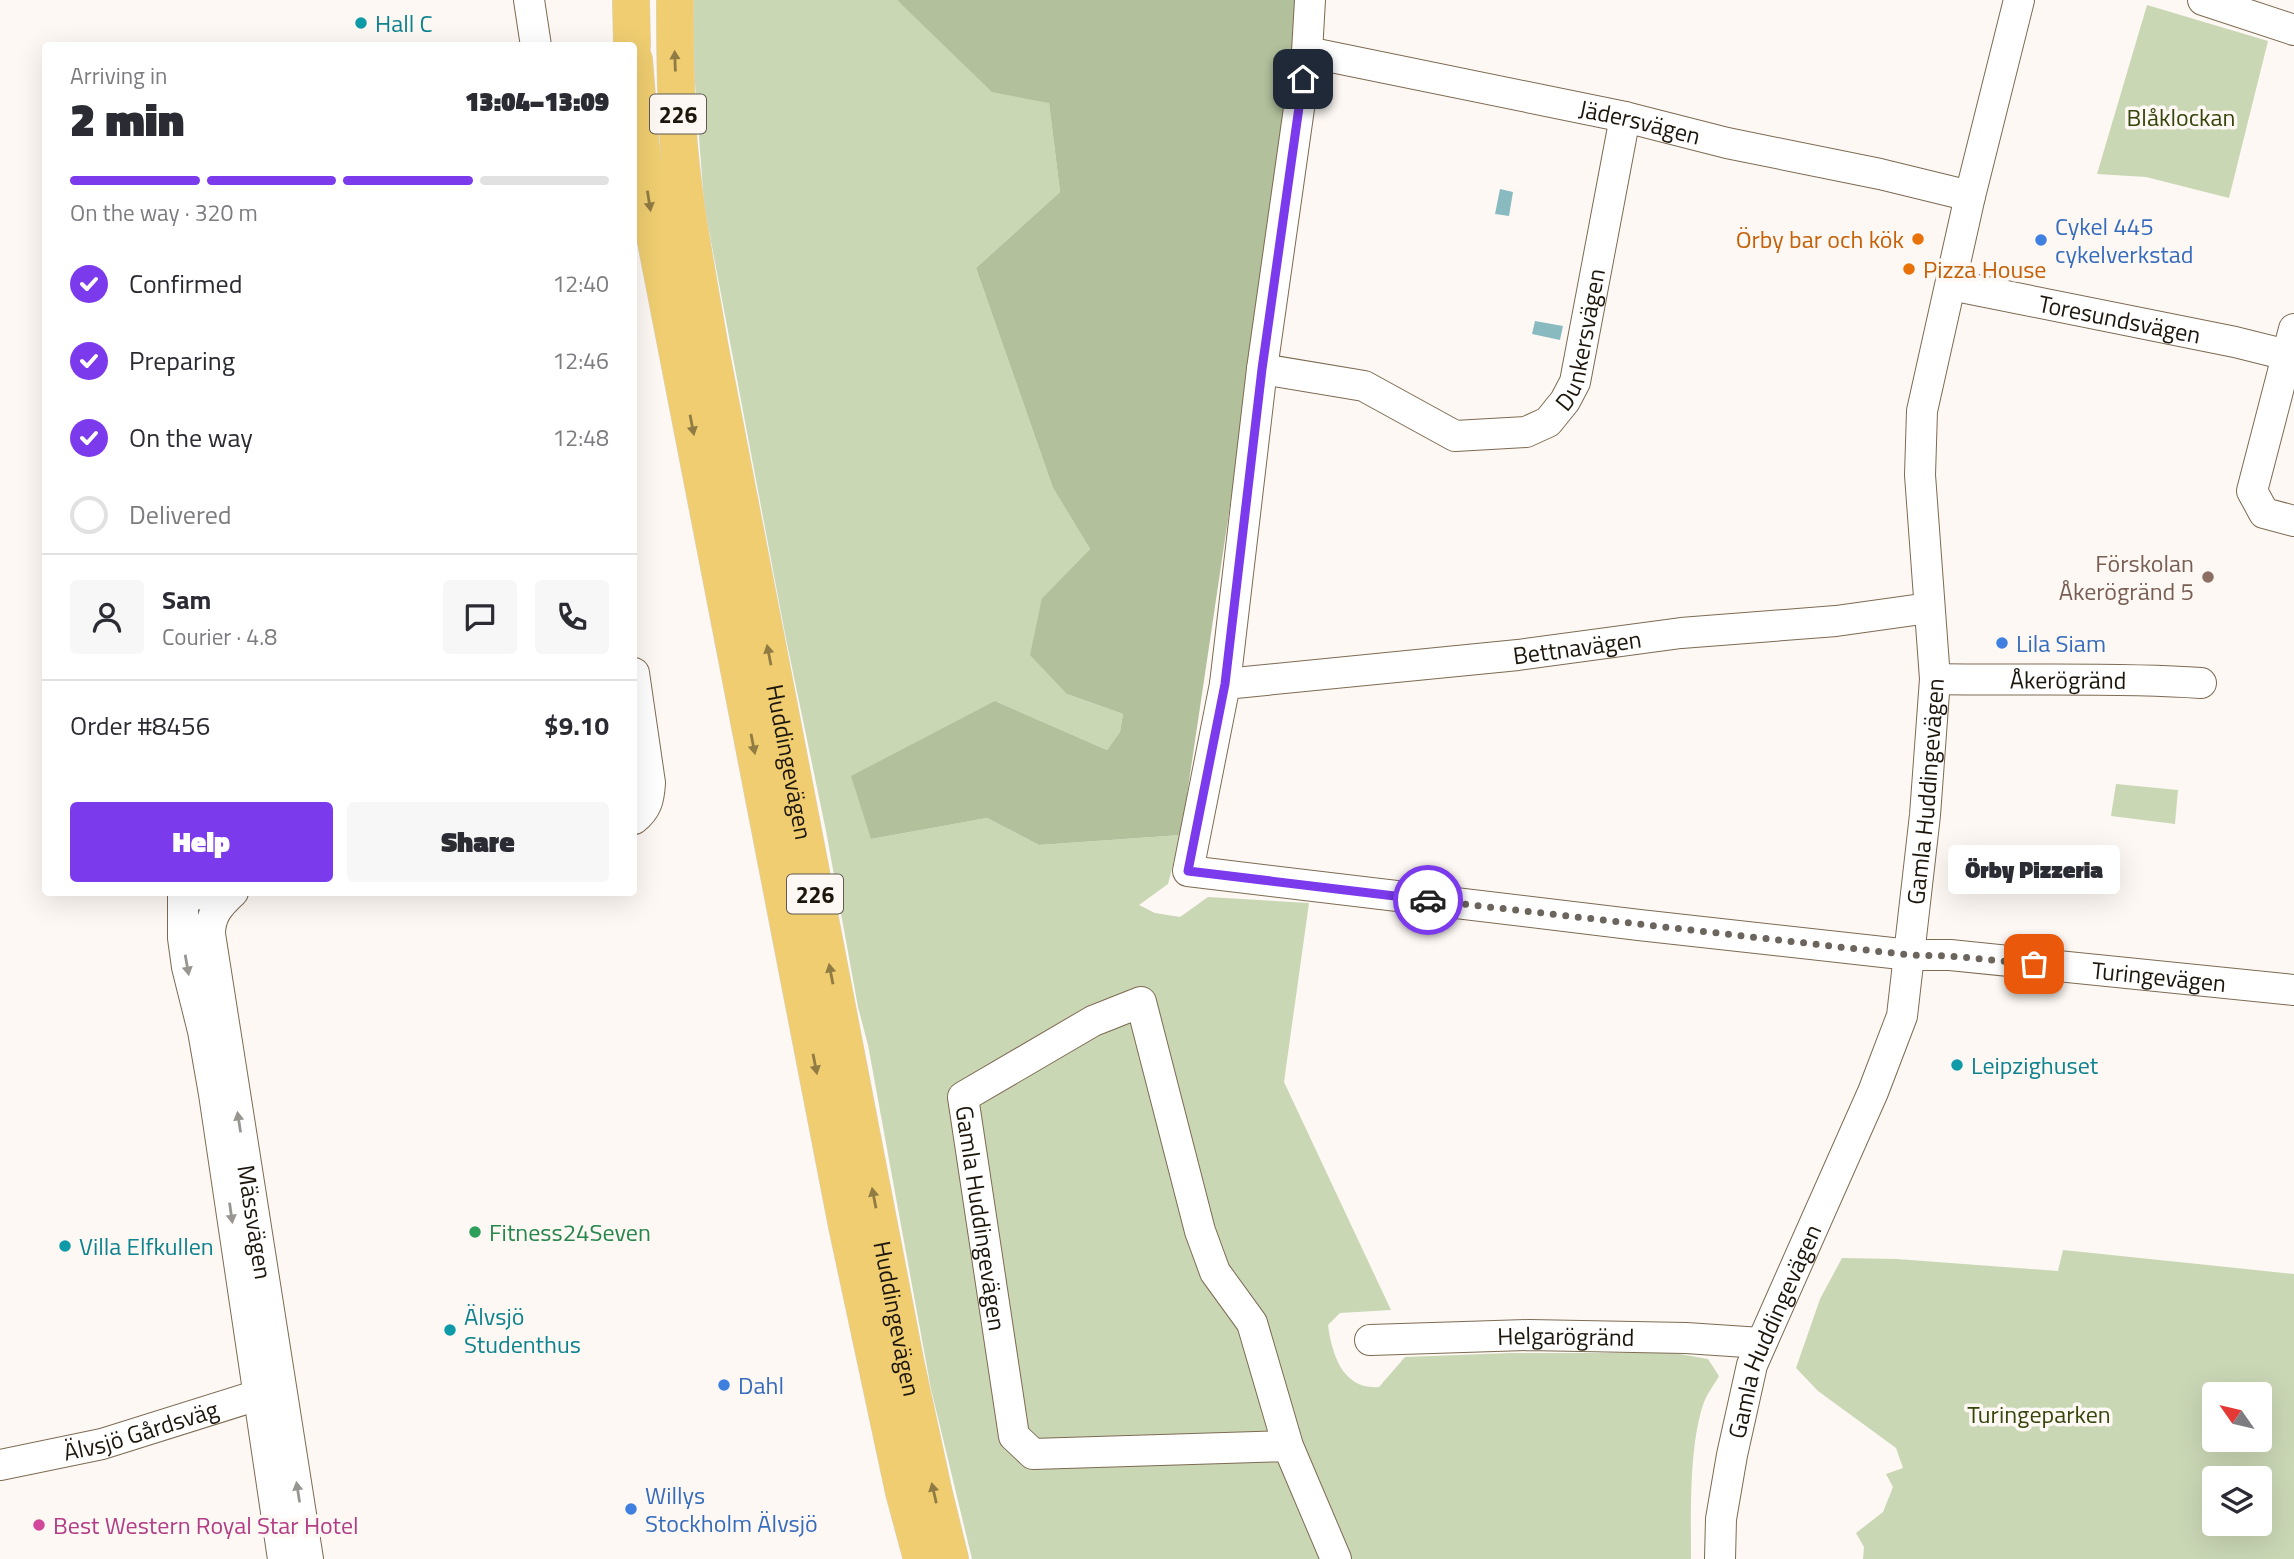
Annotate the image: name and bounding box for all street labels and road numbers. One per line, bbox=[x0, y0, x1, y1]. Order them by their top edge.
street label: Jädersvägen bbox=[1576, 90, 1704, 154]
road number: 226 bbox=[650, 94, 706, 134]
street label: Dunkersvägen bbox=[1546, 265, 1614, 418]
street label: Toresundsvägen bbox=[2035, 285, 2204, 353]
street label: Bettnavägen bbox=[1511, 621, 1644, 674]
street label: Åkerögränd bbox=[2010, 661, 2127, 698]
street label: Gamla Huddingevägen bbox=[1897, 677, 1953, 907]
street label: Huddingevägen bbox=[757, 681, 822, 843]
road number: 226 bbox=[787, 874, 843, 914]
street label: Turingevägen bbox=[2090, 952, 2228, 1001]
street label: Gamla Huddingevägen bbox=[947, 1103, 1016, 1333]
street label: Mässvägen bbox=[228, 1162, 282, 1282]
street label: Gamla Huddingevägen bbox=[1718, 1218, 1830, 1442]
street label: Huddingevägen bbox=[864, 1238, 930, 1400]
street label: Helgarögränd bbox=[1497, 1317, 1635, 1355]
street label: Älvsjö Gårdsväg bbox=[60, 1391, 223, 1470]

